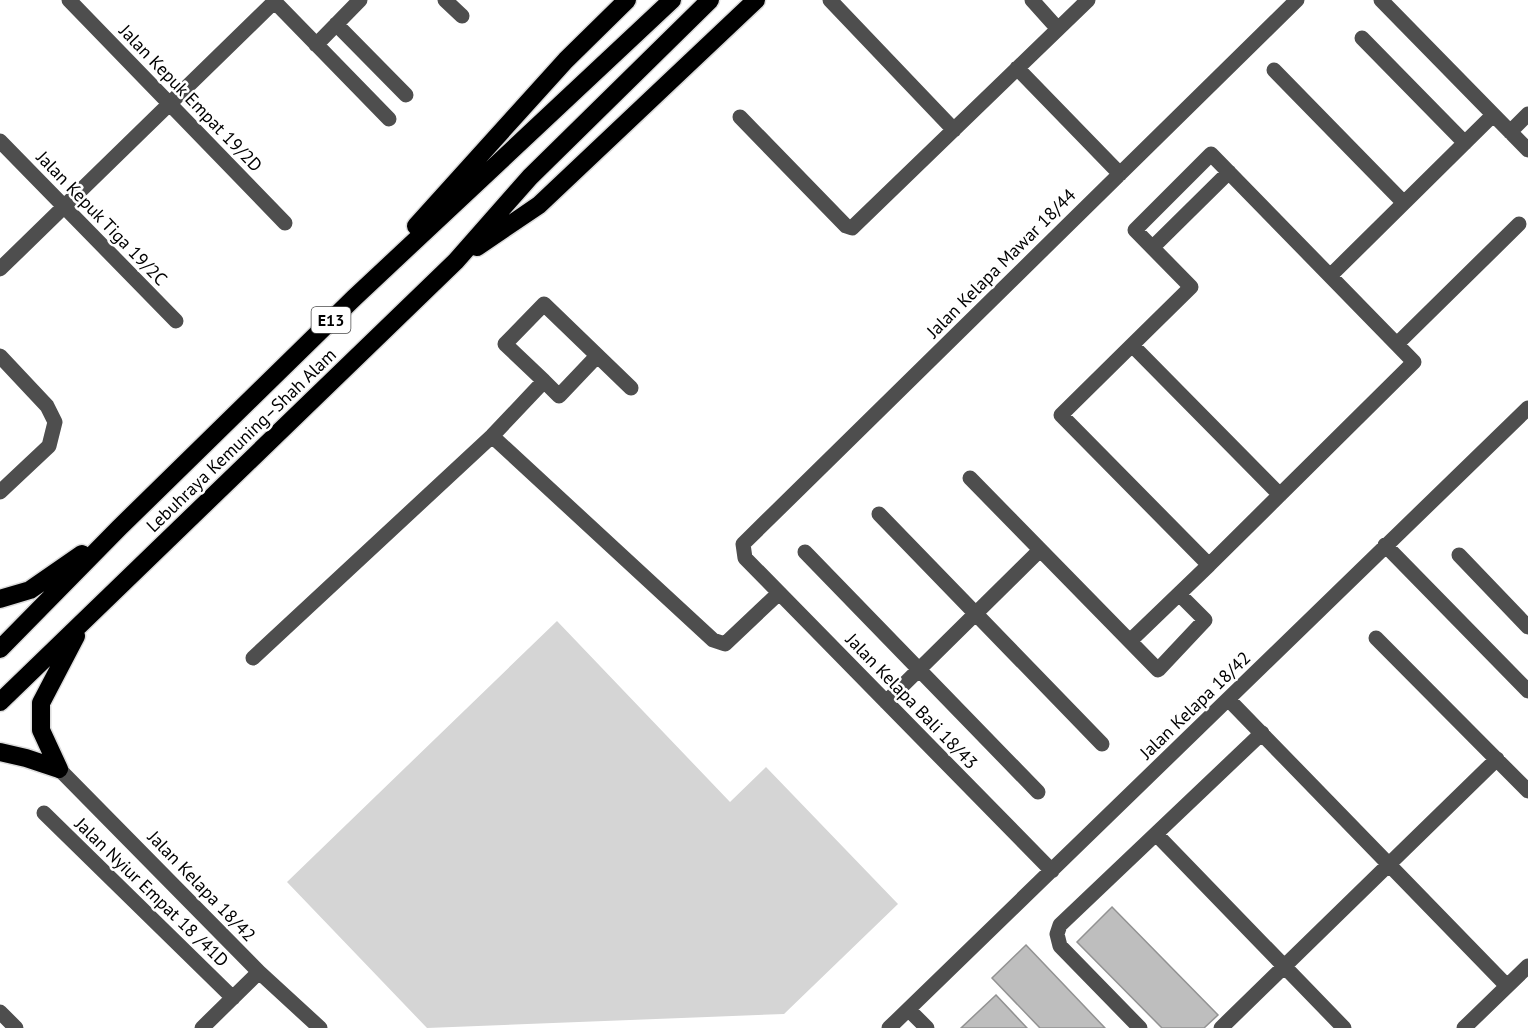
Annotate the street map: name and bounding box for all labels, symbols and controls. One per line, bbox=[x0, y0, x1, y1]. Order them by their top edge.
street label: Jalan Kepuk Empat 19/2D bbox=[114, 19, 267, 176]
street label: Jalan Kepuk Tiga 19/2C bbox=[31, 145, 172, 290]
street label: Jalan Kelapa Mawar 18/44 bbox=[921, 183, 1081, 343]
road number: E13 bbox=[312, 307, 350, 333]
street label: Lebuhraya Kemuning–Shah Alam bbox=[141, 343, 341, 537]
street label: Jalan Kelapa Bali 18/43 bbox=[841, 628, 983, 774]
street label: Jalan Kelapa 18/42 bbox=[1134, 646, 1255, 765]
street label: Jalan Nyiur Empat 18 /41D bbox=[70, 812, 234, 971]
street label: Jalan Kelapa 18/42 bbox=[142, 825, 261, 946]

